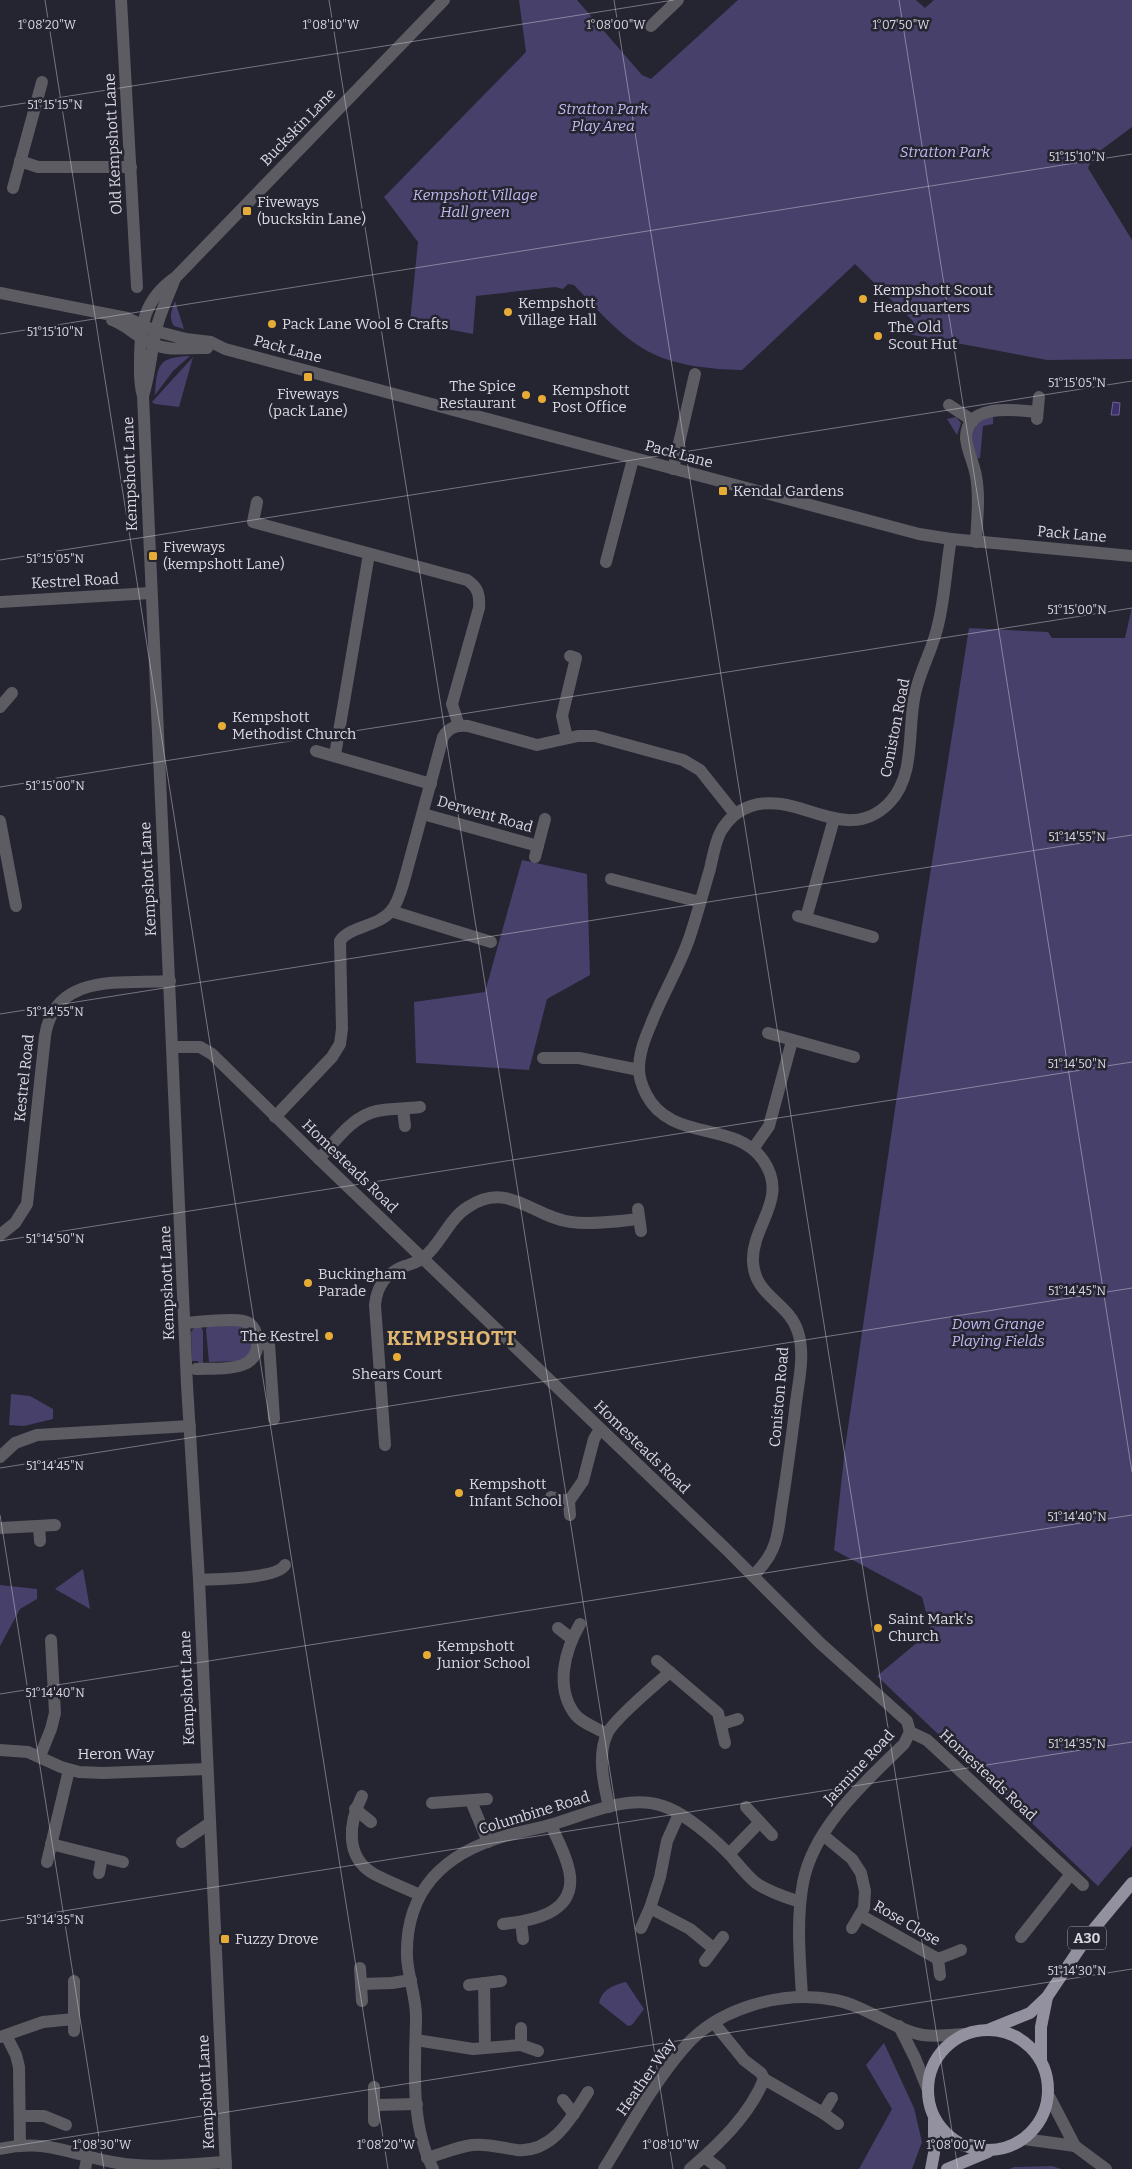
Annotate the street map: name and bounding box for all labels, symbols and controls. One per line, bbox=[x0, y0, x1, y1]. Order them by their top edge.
text: 1°08'20"W bbox=[18, 18, 77, 32]
text: 1°08'10"W bbox=[303, 18, 360, 32]
text: 1°08'00"W bbox=[586, 18, 646, 32]
text: 1°07'50"W bbox=[872, 18, 930, 32]
street label: Old Kempshott Lane bbox=[100, 73, 126, 215]
street label: Buckskin Lane bbox=[257, 85, 339, 169]
text: 51°15'15"N bbox=[27, 98, 83, 112]
park label: Stratton Park Play Area bbox=[558, 100, 649, 135]
park label: Stratton Park bbox=[900, 143, 991, 161]
text: 51°15'10"N bbox=[1049, 150, 1106, 164]
park label: Kempshott Village Hall green bbox=[413, 186, 538, 221]
place label: Fiveways (buckskin Lane) bbox=[257, 193, 366, 228]
marker: Fiveways (buckskin Lane) bbox=[241, 205, 253, 217]
place label: Kempshott Scout Headquarters bbox=[873, 281, 994, 316]
marker: Kempshott Scout Headquarters bbox=[857, 293, 869, 305]
place label: Kempshott Village Hall bbox=[518, 294, 597, 329]
marker: Kempshott Village Hall bbox=[502, 306, 514, 318]
place label: Pack Lane Wool & Crafts bbox=[282, 315, 448, 333]
marker: Pack Lane Wool & Crafts bbox=[266, 318, 278, 330]
place label: The Old Scout Hut bbox=[888, 318, 958, 353]
text: 51°15'10"N bbox=[27, 325, 84, 339]
marker: The Old Scout Hut bbox=[872, 330, 884, 342]
street label: Pack Lane bbox=[252, 331, 324, 367]
marker: Fiveways (pack Lane) bbox=[302, 371, 314, 383]
text: 51°15'05"N bbox=[1048, 376, 1107, 390]
place label: The Spice Restaurant bbox=[439, 377, 517, 412]
place label: Kempshott Post Office bbox=[552, 381, 630, 416]
place label: Fiveways (pack Lane) bbox=[268, 385, 348, 420]
marker: The Spice Restaurant bbox=[520, 389, 532, 401]
marker: Kempshott Post Office bbox=[536, 393, 548, 405]
street label: Kempshott Lane bbox=[119, 417, 141, 531]
street label: Pack Lane bbox=[643, 436, 715, 472]
place label: Kendal Gardens bbox=[733, 482, 844, 500]
marker: Kendal Gardens bbox=[717, 485, 729, 497]
street label: Pack Lane bbox=[1036, 522, 1108, 546]
place label: Fiveways (kempshott Lane) bbox=[163, 538, 285, 573]
marker: Fiveways (kempshott Lane) bbox=[147, 550, 159, 562]
text: 51°15'05"N bbox=[26, 552, 85, 566]
street label: Kestrel Road bbox=[31, 570, 119, 592]
text: 51°15'00"N bbox=[1047, 603, 1107, 617]
street label: Coniston Road bbox=[877, 677, 913, 779]
place label: Kempshott Methodist Church bbox=[232, 708, 357, 743]
marker: Kempshott Methodist Church bbox=[216, 720, 228, 732]
text: 51°15'00"N bbox=[25, 779, 85, 793]
street label: Derwent Road bbox=[435, 792, 535, 836]
street label: Kempshott Lane bbox=[136, 821, 160, 937]
text: 51°14'55"N bbox=[1048, 830, 1106, 844]
text: 51°14'55"N bbox=[26, 1005, 84, 1019]
street label: Kestrel Road bbox=[10, 1033, 38, 1123]
text: 51°14'50"N bbox=[1048, 1057, 1107, 1071]
street label: Homesteads Road bbox=[298, 1116, 402, 1216]
street label: Kempshott Lane bbox=[156, 1226, 178, 1340]
text: 51°14'50"N bbox=[26, 1232, 85, 1246]
place label: Buckingham Parade bbox=[318, 1265, 407, 1300]
marker: Buckingham Parade bbox=[302, 1277, 314, 1289]
text: 51°14'45"N bbox=[1048, 1284, 1107, 1298]
park label: Down Grange Playing Fields bbox=[951, 1315, 1045, 1350]
district label: KEMPSHOTT bbox=[387, 1326, 517, 1350]
place label: The Kestrel bbox=[240, 1327, 319, 1345]
marker: The Kestrel bbox=[323, 1330, 335, 1342]
street label: Coniston Road bbox=[766, 1346, 792, 1448]
marker: Shears Court bbox=[391, 1351, 403, 1363]
place label: Shears Court bbox=[352, 1365, 443, 1383]
street label: Homesteads Road bbox=[590, 1397, 694, 1497]
text: 51°14'45"N bbox=[26, 1459, 85, 1473]
place label: Kempshott Infant School bbox=[469, 1475, 562, 1510]
marker: Kempshott Infant School bbox=[453, 1487, 465, 1499]
text: 51°14'40"N bbox=[1047, 1510, 1107, 1524]
place label: Saint Mark's Church bbox=[888, 1610, 973, 1645]
marker: Saint Mark's Church bbox=[872, 1622, 884, 1634]
street label: Kempshott Lane bbox=[176, 1631, 198, 1745]
place label: Kempshott Junior School bbox=[436, 1637, 530, 1672]
marker: Kempshott Junior School bbox=[421, 1649, 433, 1661]
text: 51°14'40"N bbox=[25, 1686, 85, 1700]
street label: Homesteads Road bbox=[936, 1725, 1040, 1825]
street label: Jasmine Road bbox=[819, 1726, 898, 1809]
text: 51°14'35"N bbox=[1048, 1737, 1106, 1751]
street label: Heron Way bbox=[77, 1745, 155, 1763]
street label: Columbine Road bbox=[476, 1788, 592, 1838]
street label: Rose Close bbox=[870, 1897, 944, 1949]
text: 51°14'35"N bbox=[26, 1913, 84, 1927]
road number: A30 bbox=[1068, 1926, 1106, 1950]
place label: Fuzzy Drove bbox=[235, 1930, 319, 1948]
marker: Fuzzy Drove bbox=[219, 1933, 231, 1945]
text: 51°14'30"N bbox=[1047, 1964, 1107, 1978]
street label: Kempshott Lane bbox=[194, 2034, 218, 2150]
street label: Heather Way bbox=[613, 2035, 679, 2119]
text: 1°08'30"W bbox=[73, 2138, 132, 2152]
text: 1°08'20"W bbox=[357, 2138, 416, 2152]
text: 1°08'10"W bbox=[643, 2138, 700, 2152]
text: 1°08'00"W bbox=[926, 2138, 986, 2152]

